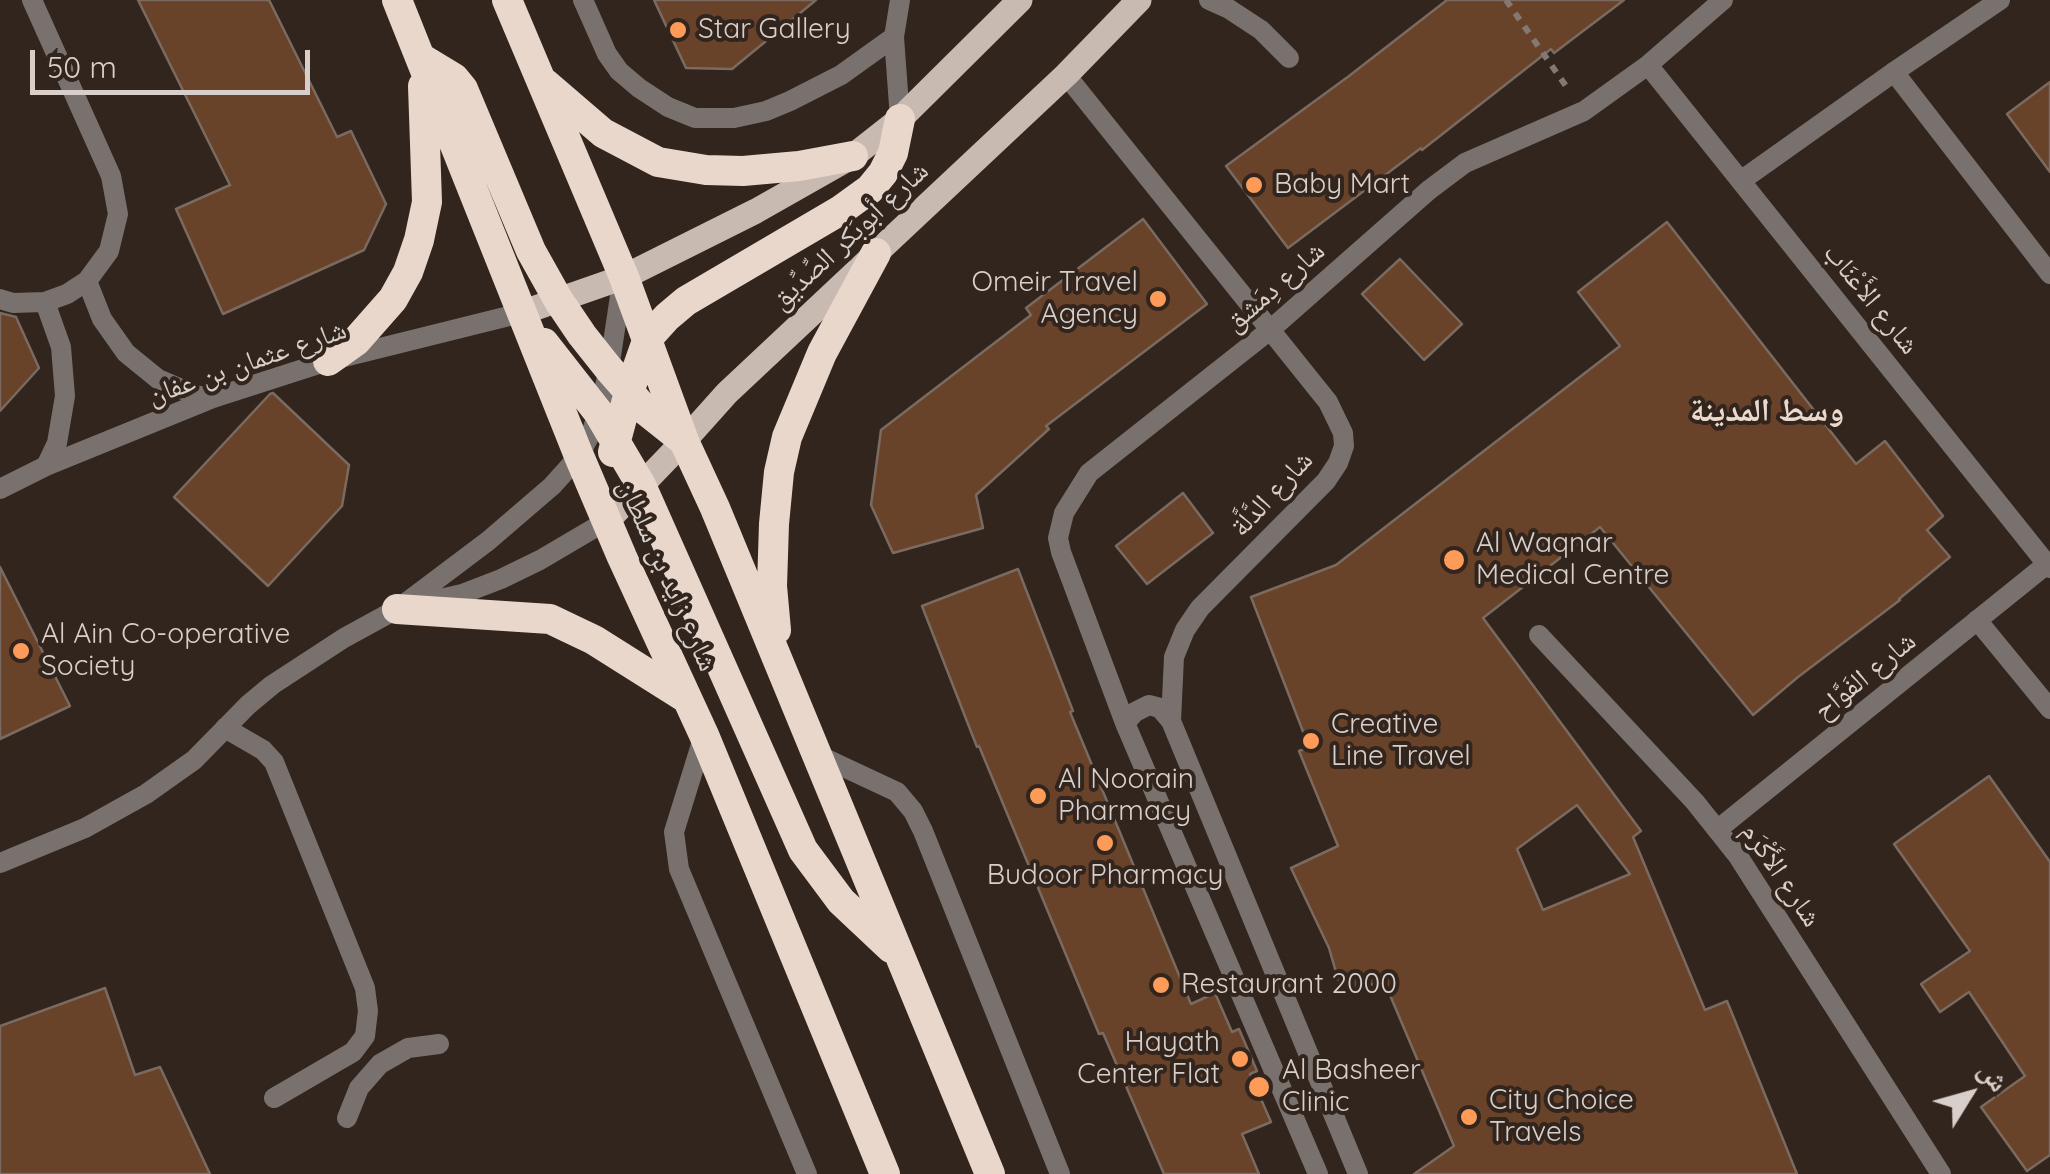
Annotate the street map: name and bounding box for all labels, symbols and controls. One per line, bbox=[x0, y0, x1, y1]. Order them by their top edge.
place label: Star Gallery bbox=[698, 13, 851, 47]
marker: Star Gallery bbox=[667, 19, 689, 41]
scale bar bbox=[35, 30, 315, 92]
text: 50 m bbox=[47, 48, 117, 86]
street label: شارع أبوبَكر الصِّدِّيق bbox=[764, 154, 936, 318]
place label: Baby Mart bbox=[1274, 168, 1410, 202]
marker: Baby Mart bbox=[1243, 174, 1265, 196]
street label: شارع دِمَشق bbox=[1218, 234, 1332, 340]
street label: شارع الأَعْنَاب bbox=[1816, 237, 1926, 361]
place label: Omeir Travel Agency bbox=[972, 266, 1138, 332]
marker: Omeir Travel Agency bbox=[1147, 288, 1169, 310]
street label: شارع عثمان بن عفان bbox=[143, 313, 351, 413]
district label: وسط المدينة bbox=[1690, 392, 1844, 430]
street label: شارع الدَّلَّة bbox=[1224, 444, 1320, 544]
street label: شارع زايد بن سلطان bbox=[610, 474, 724, 676]
place label: Al Waqnar Medical Centre bbox=[1476, 527, 1669, 593]
marker: Al Waqnar Medical Centre bbox=[1441, 547, 1467, 573]
place label: Al Ain Co-operative Society bbox=[41, 618, 290, 684]
street label: شارع الفَوَّاح bbox=[1807, 625, 1923, 727]
marker: Al Ain Co-operative Society bbox=[10, 640, 32, 662]
place label: Creative Line Travel bbox=[1331, 708, 1471, 774]
marker: Creative Line Travel bbox=[1300, 730, 1322, 752]
place label: Al Noorain Pharmacy bbox=[1058, 763, 1194, 829]
marker: Al Noorain Pharmacy bbox=[1027, 785, 1049, 807]
street label: شارع الأَكْرَم bbox=[1734, 816, 1828, 934]
marker: Budoor Pharmacy bbox=[1094, 832, 1116, 854]
place label: Budoor Pharmacy bbox=[987, 859, 1223, 893]
place label: Restaurant 2000 bbox=[1181, 968, 1397, 1002]
marker: Restaurant 2000 bbox=[1150, 974, 1172, 996]
place label: Hayath Center Flat bbox=[1077, 1026, 1220, 1092]
north arrow bbox=[1920, 1044, 2020, 1144]
marker: Hayath Center Flat bbox=[1229, 1048, 1251, 1070]
text: ش bbox=[1971, 1053, 2017, 1098]
place label: Al Basheer Clinic bbox=[1282, 1054, 1421, 1120]
marker: Al Basheer Clinic bbox=[1246, 1074, 1272, 1100]
place label: City Choice Travels bbox=[1489, 1084, 1634, 1150]
marker: City Choice Travels bbox=[1458, 1106, 1480, 1128]

